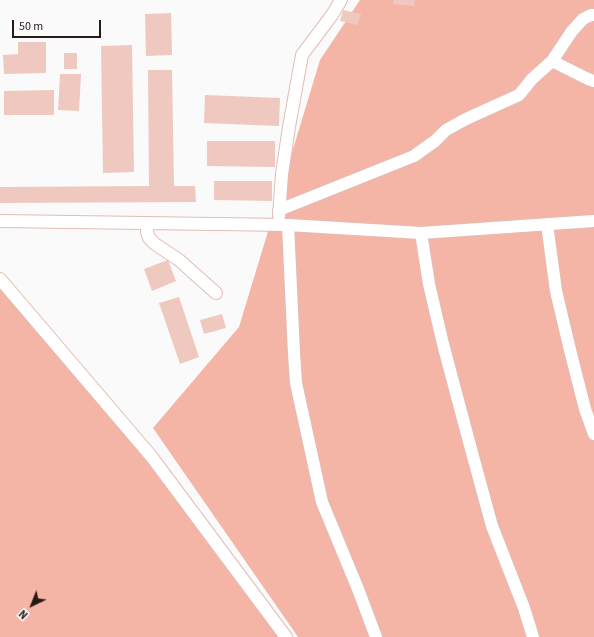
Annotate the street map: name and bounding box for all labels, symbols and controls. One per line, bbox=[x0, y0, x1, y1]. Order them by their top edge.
scale bar bbox=[14, 12, 103, 38]
text: 50 m bbox=[19, 18, 43, 35]
north arrow bbox=[12, 585, 52, 625]
text: N bbox=[16, 606, 31, 622]

